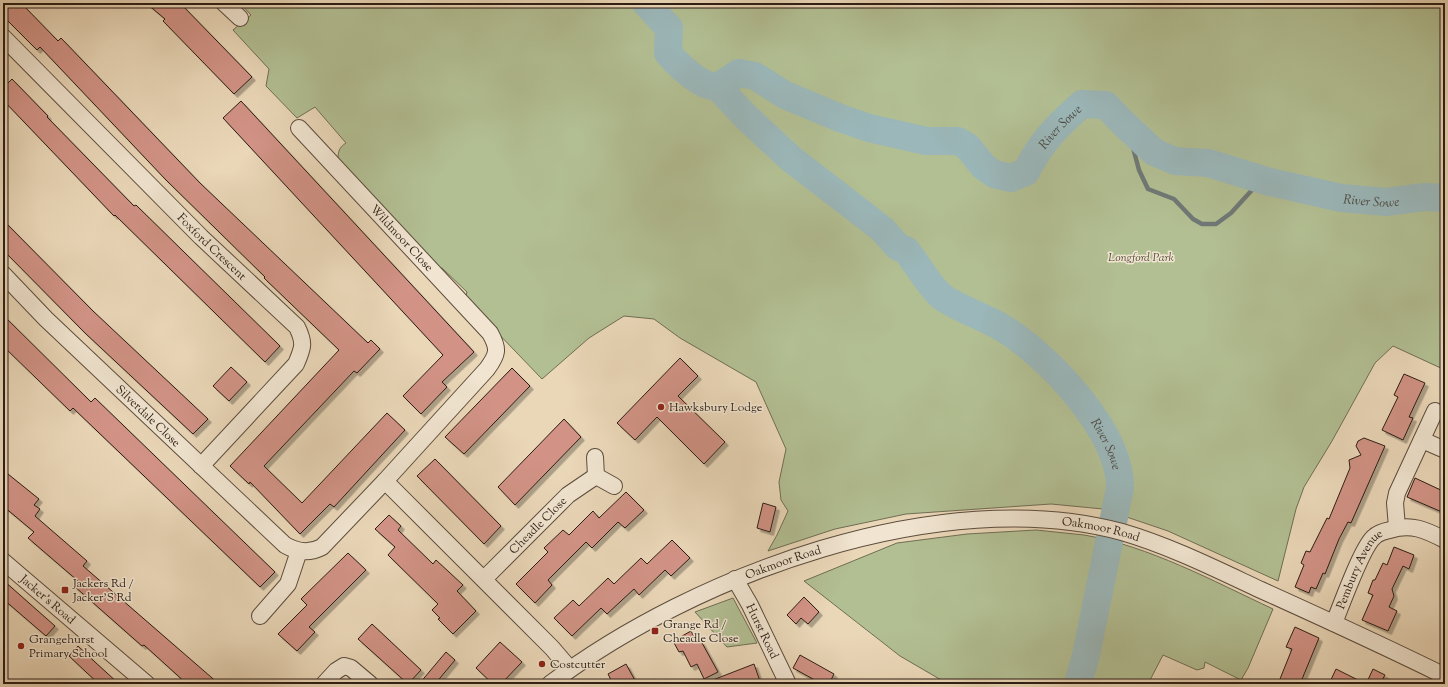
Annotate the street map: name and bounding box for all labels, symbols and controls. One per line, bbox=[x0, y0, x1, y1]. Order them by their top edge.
water label: River Sowe bbox=[1035, 101, 1086, 153]
water label: River Sowe bbox=[1343, 191, 1400, 213]
street label: Wildmoor Close bbox=[365, 201, 437, 276]
street label: Foxford Crescent bbox=[172, 210, 250, 285]
park label: Longford Park bbox=[1108, 249, 1174, 267]
street label: Silverdale Close bbox=[111, 381, 184, 452]
place label: Hawksbury Lodge bbox=[669, 399, 763, 417]
marker: Hawksbury Lodge bbox=[656, 402, 666, 412]
water label: River Sowe bbox=[1085, 415, 1125, 472]
street label: Cheadle Close bbox=[505, 493, 572, 559]
street label: Oakmoor Road bbox=[1061, 513, 1142, 547]
street label: Pembury Avenue bbox=[1332, 525, 1386, 612]
street label: Oakmoor Road bbox=[743, 542, 824, 585]
street label: Jacker's Road bbox=[15, 571, 79, 629]
place label: Jackers Rd / Jacker'S Rd bbox=[72, 575, 133, 607]
marker: Jackers Rd / Jacker'S Rd bbox=[60, 585, 70, 595]
street label: Hurst Road bbox=[741, 601, 783, 662]
place label: Grange Rd / Cheadle Close bbox=[663, 616, 739, 648]
marker: Grange Rd / Cheadle Close bbox=[650, 626, 660, 636]
place label: Grangehurst Primary School bbox=[29, 631, 108, 663]
marker: Grangehurst Primary School bbox=[16, 641, 26, 651]
place label: Costcutter bbox=[550, 656, 606, 674]
marker: Costcutter bbox=[537, 659, 547, 669]

